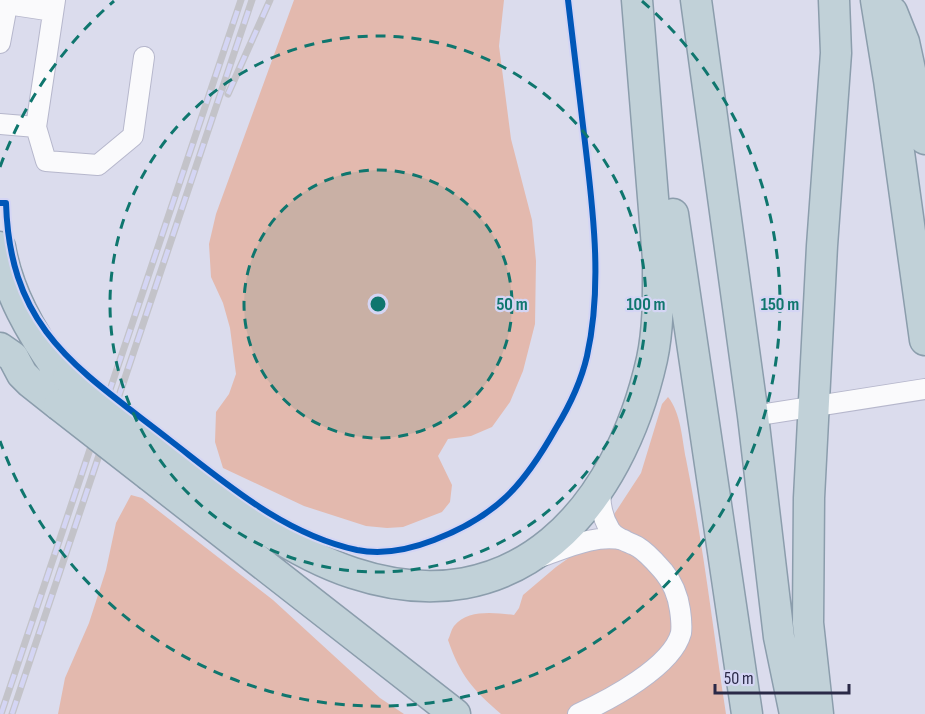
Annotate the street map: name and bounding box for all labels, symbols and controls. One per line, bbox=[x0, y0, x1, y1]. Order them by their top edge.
centre of rings bbox=[368, 294, 388, 314]
text: 50 m bbox=[496, 294, 528, 315]
text: 100 m bbox=[627, 294, 666, 315]
text: 150 m bbox=[761, 294, 799, 315]
scale bar bbox=[715, 657, 848, 695]
text: 50 m bbox=[724, 668, 754, 689]

